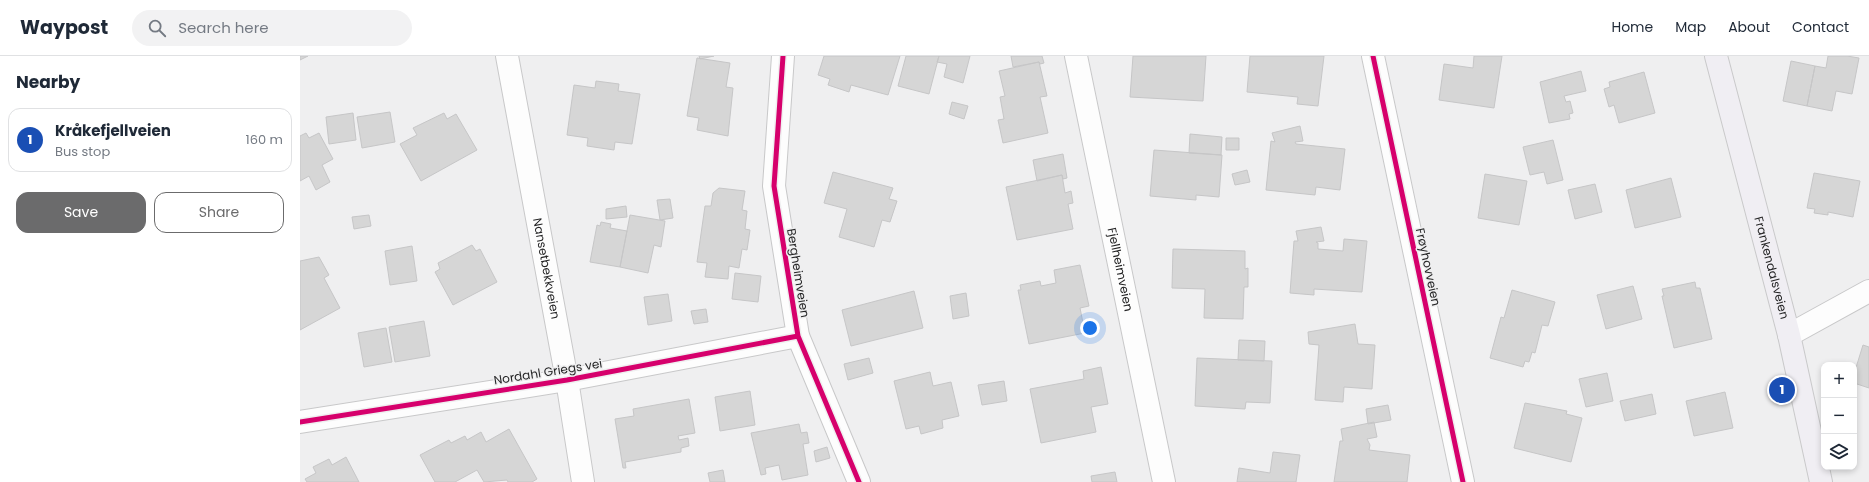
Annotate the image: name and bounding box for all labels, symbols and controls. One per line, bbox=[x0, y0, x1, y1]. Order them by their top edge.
search box bbox=[132, 10, 412, 46]
text: Waypost bbox=[20, 14, 108, 41]
icon: search bbox=[146, 17, 168, 39]
text: Search here bbox=[178, 17, 269, 38]
text: Home bbox=[1611, 17, 1653, 37]
text: Map bbox=[1675, 17, 1706, 37]
text: About bbox=[1728, 17, 1770, 37]
text: Contact bbox=[1792, 17, 1849, 37]
text: Nearby bbox=[16, 70, 80, 94]
text: Kråkefjellveien bbox=[55, 120, 171, 141]
text: 1 bbox=[28, 130, 32, 149]
text: 160 m bbox=[246, 130, 283, 149]
text: Bus stop bbox=[55, 142, 110, 161]
button: Save bbox=[16, 192, 146, 233]
button: Share bbox=[154, 192, 284, 233]
street label: Frankendalsveien bbox=[1750, 215, 1793, 321]
street label: Nansetbekkveien bbox=[529, 216, 565, 320]
street label: Fjellheimveien bbox=[1104, 226, 1138, 313]
street label: Frøyhovveien bbox=[1412, 226, 1445, 307]
street label: Bergheimveien bbox=[783, 227, 814, 319]
your location bbox=[1080, 318, 1100, 338]
street label: Nordahl Griegs vei bbox=[492, 355, 603, 388]
map controls bbox=[1821, 362, 1857, 470]
button: + bbox=[1821, 362, 1857, 398]
pin: 1 bbox=[1769, 375, 1795, 405]
button: − bbox=[1821, 398, 1857, 434]
button: layers bbox=[1821, 434, 1857, 470]

